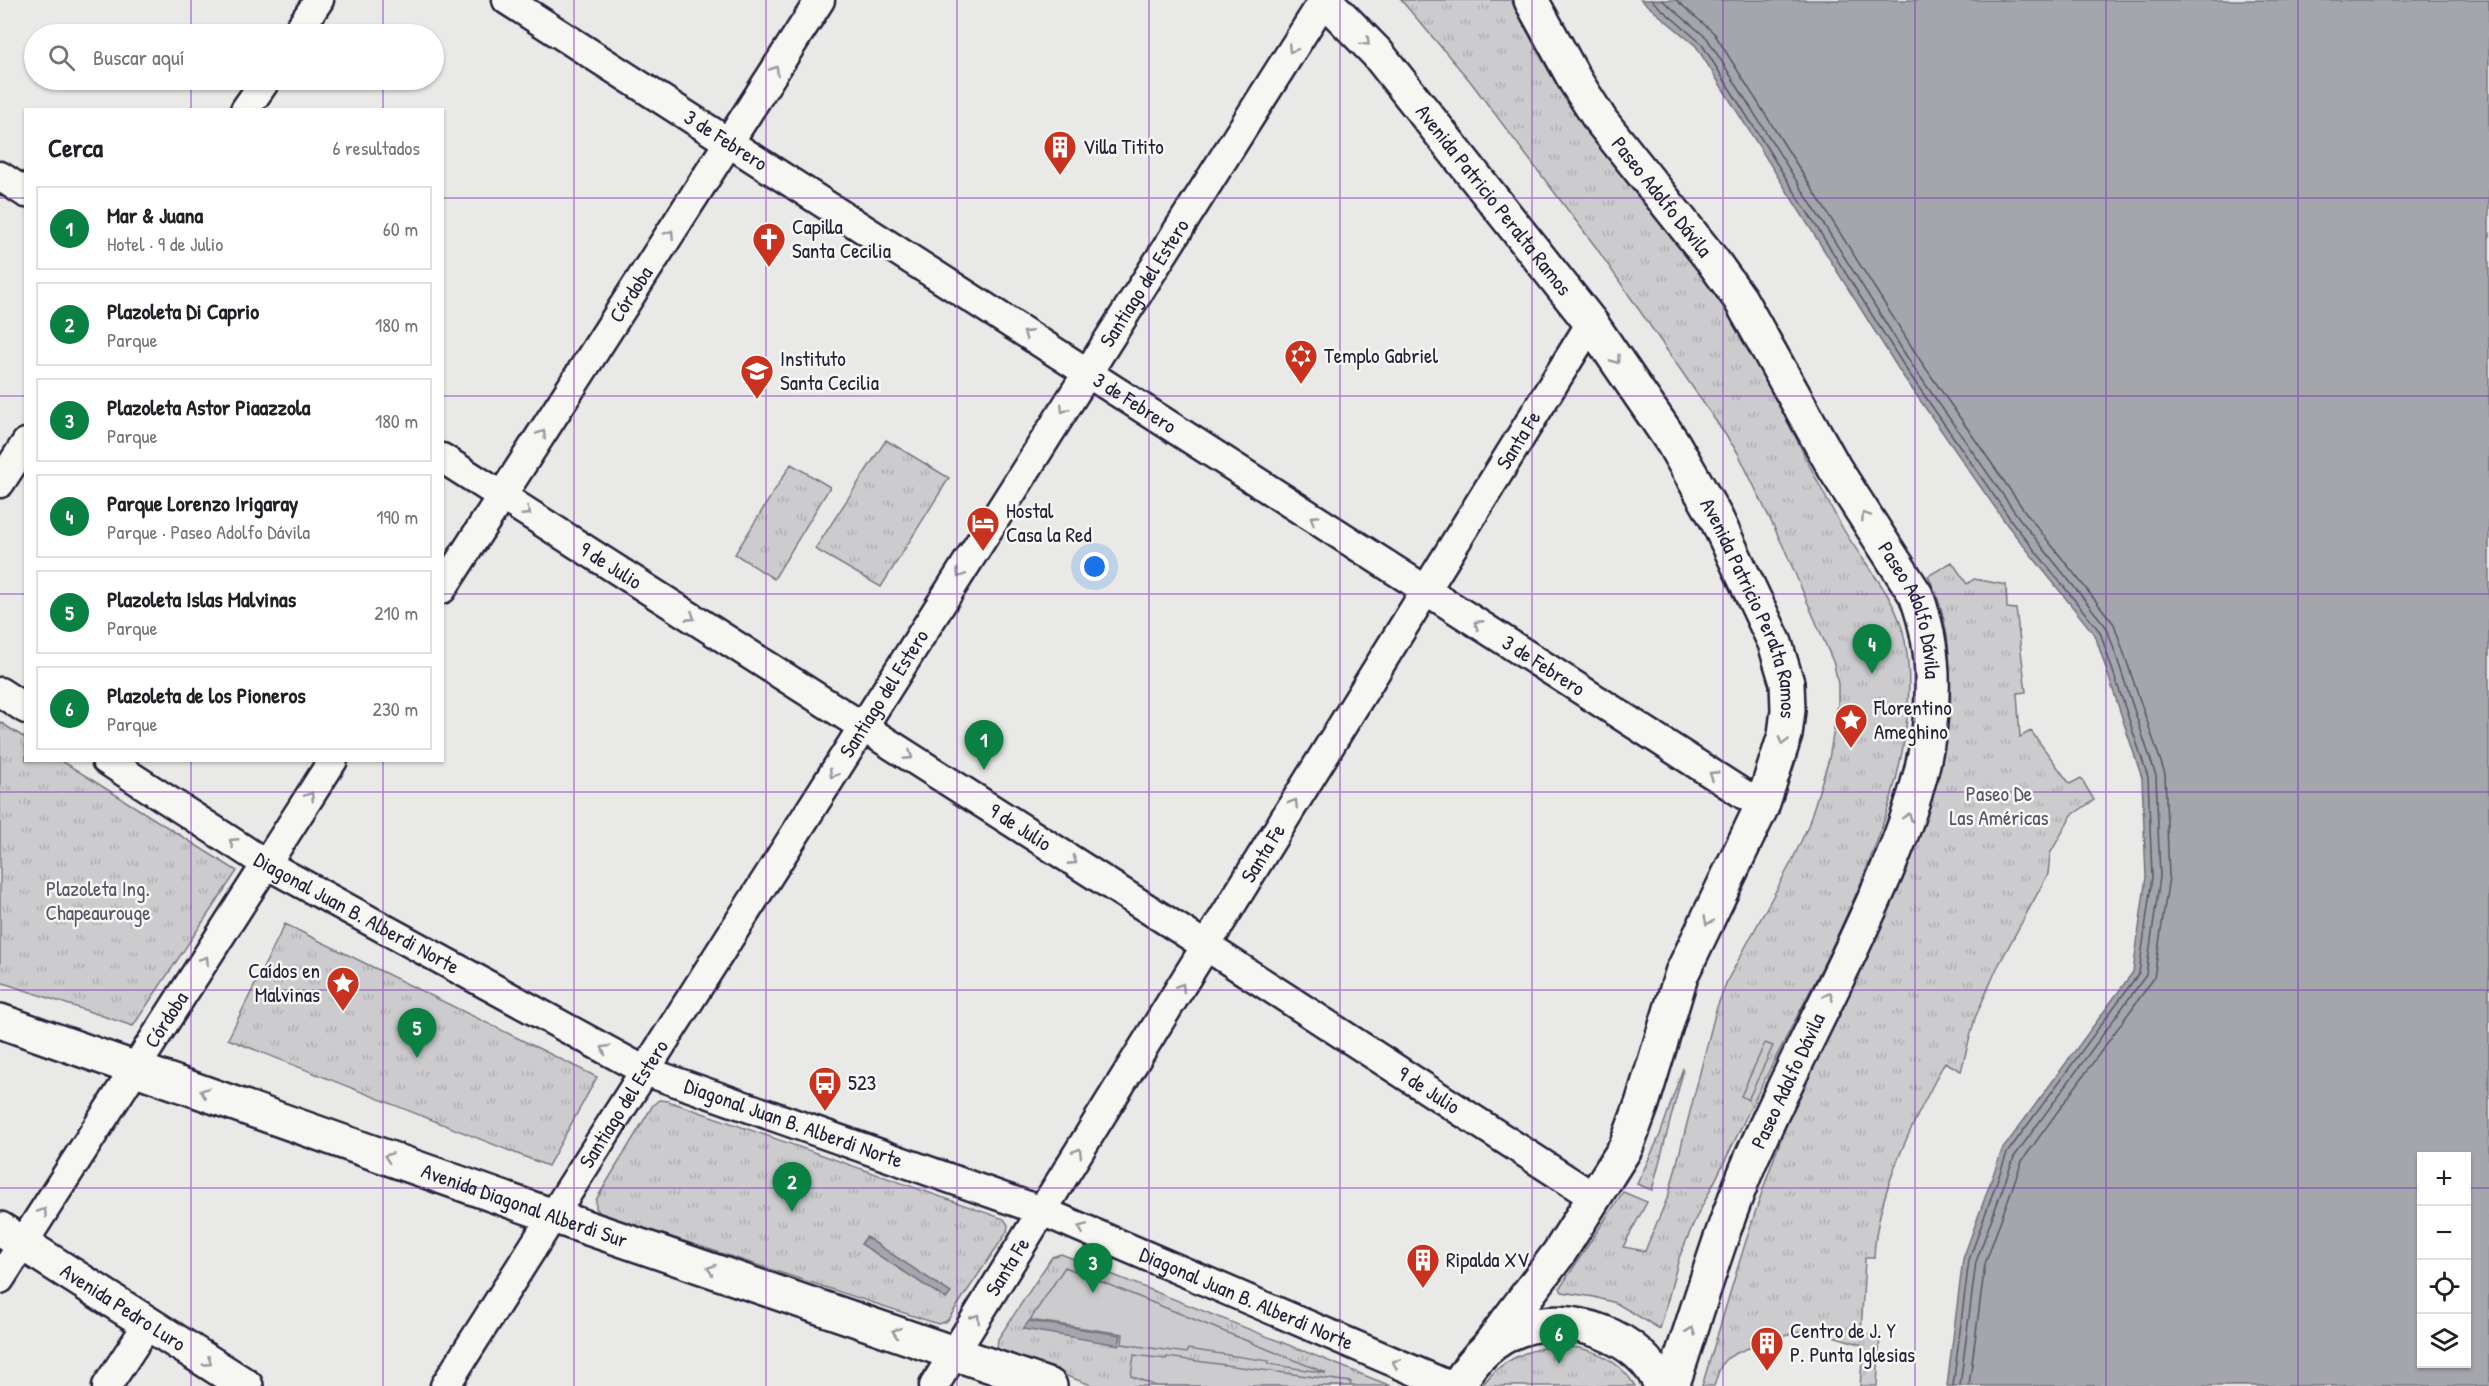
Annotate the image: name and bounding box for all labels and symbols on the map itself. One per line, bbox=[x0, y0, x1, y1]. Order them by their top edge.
one-way arrow bbox=[1359, 35, 1370, 45]
one-way arrow bbox=[1289, 43, 1300, 54]
one-way arrow bbox=[768, 66, 779, 77]
street label: Avenida Patricio Peralta Ramos bbox=[1409, 98, 1579, 301]
street label: 3 de Febrero bbox=[679, 103, 773, 178]
building icon: Villa Titito bbox=[1042, 129, 1078, 176]
street label: Paseo Adolfo Dávila bbox=[1605, 130, 1719, 263]
place label: Villa Titito bbox=[1083, 132, 1164, 161]
place label: Capilla Santa Cecilia bbox=[792, 212, 891, 265]
street label: Santiago del Estero bbox=[1092, 213, 1196, 353]
church icon: Capilla Santa Cecilia bbox=[751, 221, 787, 268]
one-way arrow bbox=[663, 230, 674, 241]
street label: Córdoba bbox=[602, 260, 659, 328]
one-way arrow bbox=[1023, 329, 1033, 341]
synagogue icon: Templo Gabriel bbox=[1283, 338, 1319, 385]
place label: Templo Gabriel bbox=[1324, 341, 1438, 370]
place label: Instituto Santa Cecilia bbox=[780, 344, 879, 397]
school or university icon: Instituto Santa Cecilia bbox=[739, 353, 775, 400]
one-way arrow bbox=[1609, 353, 1620, 364]
street label: 3 de Febrero bbox=[1088, 365, 1182, 440]
one-way arrow bbox=[1060, 403, 1072, 413]
street label: Santa Fe bbox=[1489, 405, 1547, 475]
one-way arrow bbox=[535, 430, 546, 441]
street label: Avenida Patricio Peralta Ramos bbox=[1694, 493, 1803, 720]
place label: Hostal Casa la Red bbox=[1006, 496, 1092, 549]
one-way arrow bbox=[520, 505, 531, 516]
hotel icon: Hostal Casa la Red bbox=[965, 505, 1001, 552]
one-way arrow bbox=[1862, 512, 1873, 523]
one-way arrow bbox=[1310, 514, 1320, 526]
street label: 9 de Julio bbox=[574, 534, 648, 596]
street label: Paseo Adolfo Dávila bbox=[1871, 536, 1947, 680]
your location bbox=[1080, 552, 1109, 581]
one-way arrow bbox=[956, 567, 967, 578]
one-way arrow bbox=[685, 610, 696, 621]
one-way arrow bbox=[1474, 620, 1484, 632]
street label: Santiago del Estero bbox=[832, 624, 935, 763]
pin: 4 bbox=[1852, 624, 1892, 674]
street label: 3 de Febrero bbox=[1497, 628, 1591, 703]
place label: Florentino Ameghino bbox=[1873, 693, 1952, 746]
place icon: Florentino Ameghino bbox=[1833, 702, 1869, 749]
pin: 1 bbox=[964, 720, 1004, 770]
one-way arrow bbox=[1777, 736, 1790, 746]
one-way arrow bbox=[902, 749, 913, 760]
one-way arrow bbox=[829, 767, 840, 778]
one-way arrow bbox=[1709, 770, 1719, 782]
park label: Paseo De Las Américas bbox=[1949, 779, 2049, 832]
one-way arrow bbox=[303, 792, 314, 803]
street label: 9 de Julio bbox=[984, 796, 1057, 858]
one-way arrow bbox=[1287, 799, 1299, 809]
one-way arrow bbox=[1900, 812, 1913, 823]
street label: Santa Fe bbox=[1234, 818, 1292, 888]
one-way arrow bbox=[229, 838, 239, 850]
street label: Diagonal Juan B. Alberdi Norte bbox=[249, 845, 465, 981]
one-way arrow bbox=[1067, 854, 1077, 866]
park label: Plazoleta Ing. Chapeaurouge bbox=[45, 874, 151, 927]
one-way arrow bbox=[1704, 914, 1716, 925]
one-way arrow bbox=[198, 956, 209, 967]
place label: Caídos en Malvinas bbox=[248, 956, 320, 1009]
place icon: Caídos en Malvinas bbox=[325, 965, 361, 1012]
one-way arrow bbox=[1173, 982, 1184, 993]
street label: Córdoba bbox=[137, 986, 195, 1053]
one-way arrow bbox=[1821, 991, 1833, 1002]
pin: 5 bbox=[398, 1008, 436, 1058]
street label: Paseo Adolfo Dávila bbox=[1743, 1008, 1832, 1153]
street label: Santiago del Estero bbox=[572, 1034, 675, 1173]
one-way arrow bbox=[601, 1045, 611, 1056]
street label: 9 de Julio bbox=[1392, 1059, 1466, 1121]
bus stop icon: 523 bbox=[807, 1065, 843, 1112]
place label: 523 bbox=[848, 1068, 876, 1097]
street label: Diagonal Juan B. Alberdi Norte bbox=[680, 1071, 907, 1175]
one-way arrow bbox=[199, 1087, 210, 1100]
one-way arrow bbox=[1071, 1148, 1083, 1158]
one-way arrow bbox=[383, 1152, 394, 1165]
street label: Avenida Diagonal Alberdi Sur bbox=[418, 1156, 631, 1254]
pin: 2 bbox=[772, 1162, 812, 1212]
one-way arrow bbox=[36, 1208, 47, 1219]
one-way arrow bbox=[1077, 1224, 1088, 1236]
street label: Santa Fe bbox=[978, 1232, 1036, 1301]
street label: Diagonal Juan B. Alberdi Norte bbox=[1135, 1240, 1358, 1357]
building icon: Ripalda XV bbox=[1405, 1242, 1441, 1289]
pin: 3 bbox=[1074, 1244, 1112, 1293]
place label: Ripalda XV bbox=[1446, 1245, 1529, 1274]
street label: Avenida Pedro Luro bbox=[55, 1256, 192, 1358]
one-way arrow bbox=[706, 1264, 717, 1276]
one-way arrow bbox=[968, 1314, 980, 1324]
pin: 6 bbox=[1540, 1314, 1578, 1364]
place label: Centro de J. Y P. Punta Iglesias bbox=[1790, 1316, 1915, 1369]
building icon: Centro de J. Y P. Punta Iglesias bbox=[1749, 1325, 1785, 1372]
one-way arrow bbox=[891, 1326, 902, 1339]
one-way arrow bbox=[1683, 1326, 1696, 1337]
one-way arrow bbox=[202, 1355, 213, 1366]
one-way arrow bbox=[1392, 1358, 1403, 1370]

